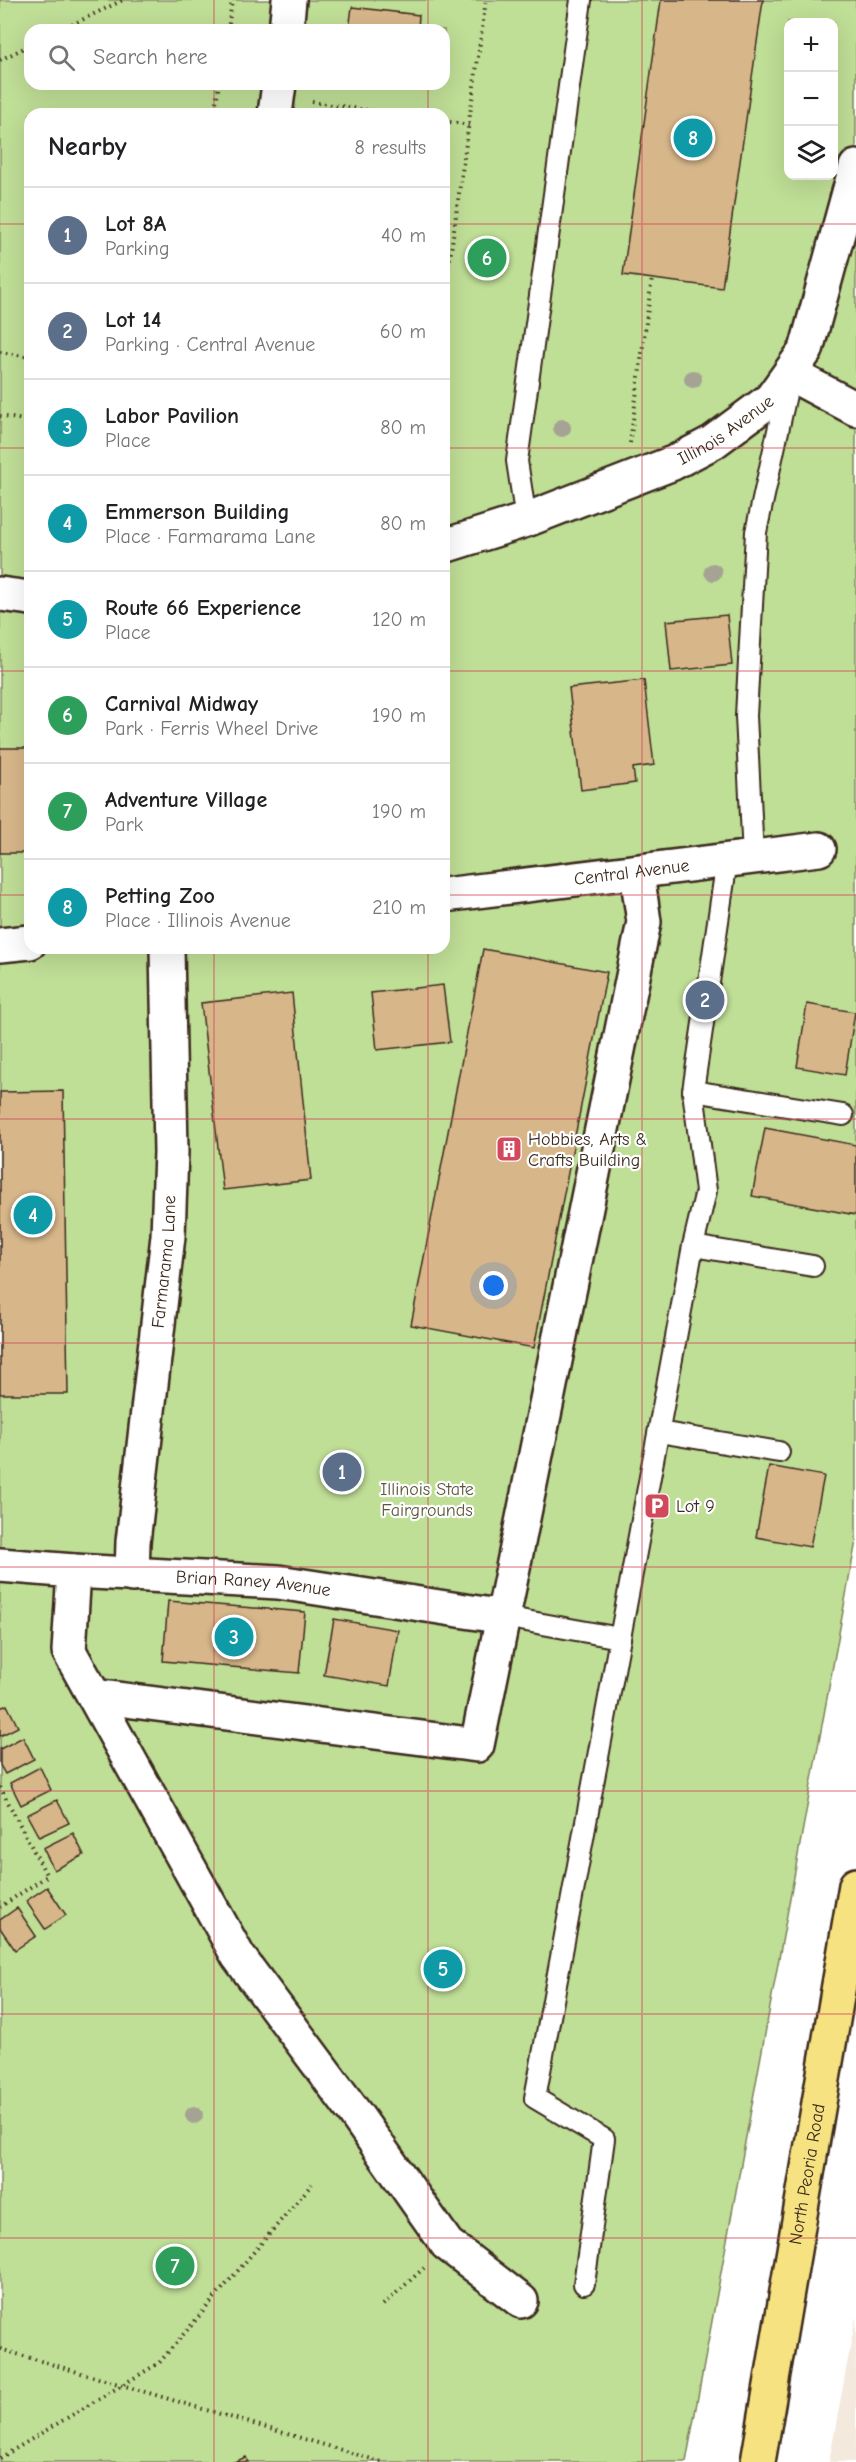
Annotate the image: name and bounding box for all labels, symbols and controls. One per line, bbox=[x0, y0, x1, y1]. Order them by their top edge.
map controls bbox=[784, 18, 838, 180]
button: + bbox=[784, 18, 838, 72]
search box bbox=[24, 24, 450, 90]
icon: search bbox=[45, 41, 78, 74]
text: Search here bbox=[93, 44, 208, 70]
button: − bbox=[784, 72, 838, 126]
pin: 8 bbox=[674, 116, 712, 160]
button: layers bbox=[784, 126, 838, 180]
text: Nearby bbox=[48, 132, 127, 162]
text: 8 results bbox=[354, 136, 426, 159]
text: Lot 8A bbox=[105, 211, 166, 237]
text: 1 bbox=[64, 224, 71, 247]
text: 40 m bbox=[381, 224, 426, 247]
pin: 6 bbox=[468, 236, 506, 280]
text: Parking bbox=[105, 237, 170, 260]
text: Lot 14 bbox=[105, 307, 161, 333]
text: 2 bbox=[63, 320, 72, 343]
text: 60 m bbox=[380, 320, 426, 343]
text: Parking · Central Avenue bbox=[105, 333, 315, 356]
street label: Illinois Avenue bbox=[674, 391, 778, 470]
text: Labor Pavilion bbox=[105, 403, 239, 429]
text: 3 bbox=[63, 416, 72, 439]
text: 80 m bbox=[380, 416, 426, 439]
text: Place bbox=[105, 429, 151, 452]
text: Emmerson Building bbox=[105, 499, 289, 525]
text: 4 bbox=[63, 512, 72, 535]
text: 80 m bbox=[380, 512, 426, 535]
text: Place · Farmarama Lane bbox=[105, 525, 315, 548]
text: Route 66 Experience bbox=[105, 595, 301, 621]
text: 5 bbox=[62, 608, 73, 631]
text: 120 m bbox=[372, 608, 426, 631]
text: Place bbox=[105, 621, 151, 644]
text: Carnival Midway bbox=[105, 691, 258, 717]
text: 6 bbox=[62, 704, 73, 727]
text: 190 m bbox=[372, 704, 426, 727]
text: Park · Ferris Wheel Drive bbox=[105, 717, 318, 740]
text: Adventure Village bbox=[105, 787, 267, 813]
text: 7 bbox=[63, 800, 72, 823]
text: 190 m bbox=[372, 800, 426, 823]
text: Park bbox=[105, 813, 143, 836]
street label: Central Avenue bbox=[573, 855, 691, 890]
text: Petting Zoo bbox=[105, 883, 215, 909]
text: 8 bbox=[62, 896, 73, 919]
text: 210 m bbox=[372, 896, 426, 919]
text: Place · Illinois Avenue bbox=[105, 909, 291, 932]
pin: 2 bbox=[686, 978, 724, 1022]
place label: Hobbies, Arts & Crafts Building bbox=[528, 1129, 647, 1171]
building icon: Hobbies, Arts & Crafts Building bbox=[494, 1134, 524, 1164]
pin: 4 bbox=[14, 1192, 52, 1238]
street label: Farmarama Lane bbox=[148, 1195, 180, 1329]
your location bbox=[479, 1271, 508, 1300]
pin: 1 bbox=[322, 1450, 362, 1494]
park label: Illinois State Fairgrounds bbox=[380, 1479, 474, 1521]
parking icon: Lot 9 bbox=[642, 1491, 672, 1521]
place label: Lot 9 bbox=[676, 1496, 715, 1517]
street label: Brian Raney Avenue bbox=[175, 1567, 332, 1601]
pin: 3 bbox=[214, 1614, 254, 1660]
pin: 5 bbox=[424, 1946, 462, 1992]
street label: North Peoria Road bbox=[785, 2102, 830, 2246]
pin: 7 bbox=[156, 2244, 195, 2288]

